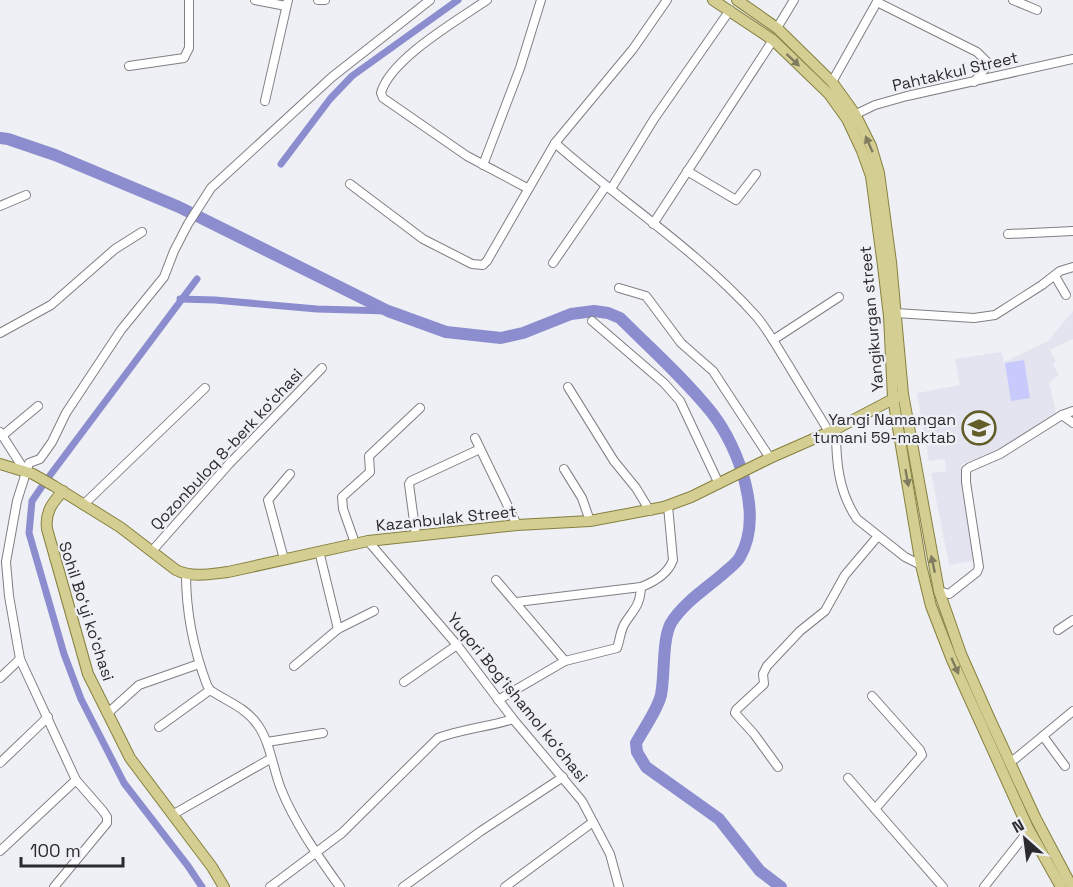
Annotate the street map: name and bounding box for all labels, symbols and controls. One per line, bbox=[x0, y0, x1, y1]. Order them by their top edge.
street label: Pahtakkul Street bbox=[890, 47, 1020, 96]
one-way arrow bbox=[786, 52, 800, 66]
one-way arrow bbox=[864, 134, 874, 152]
street label: Yangikurgan street bbox=[855, 245, 888, 393]
street label: Qozonbuloq 8-berk koʻchasi bbox=[146, 364, 307, 535]
place label: Yangi Namangan tumani 59-maktab bbox=[813, 409, 956, 448]
school or university icon: Yangi Namangan tumani 59-maktab bbox=[961, 410, 997, 446]
one-way arrow bbox=[902, 469, 911, 488]
street label: Kazanbulak Street bbox=[375, 501, 517, 536]
street label: Sohil Boʻyi koʻchasi bbox=[54, 539, 119, 683]
one-way arrow bbox=[928, 554, 937, 573]
street label: Yuqori Bogʻishamol koʻchasi bbox=[443, 608, 593, 786]
one-way arrow bbox=[950, 658, 960, 676]
north arrow bbox=[995, 809, 1055, 869]
text: N bbox=[1009, 814, 1028, 838]
scale bar bbox=[21, 830, 123, 868]
text: 100 m bbox=[30, 839, 81, 862]

